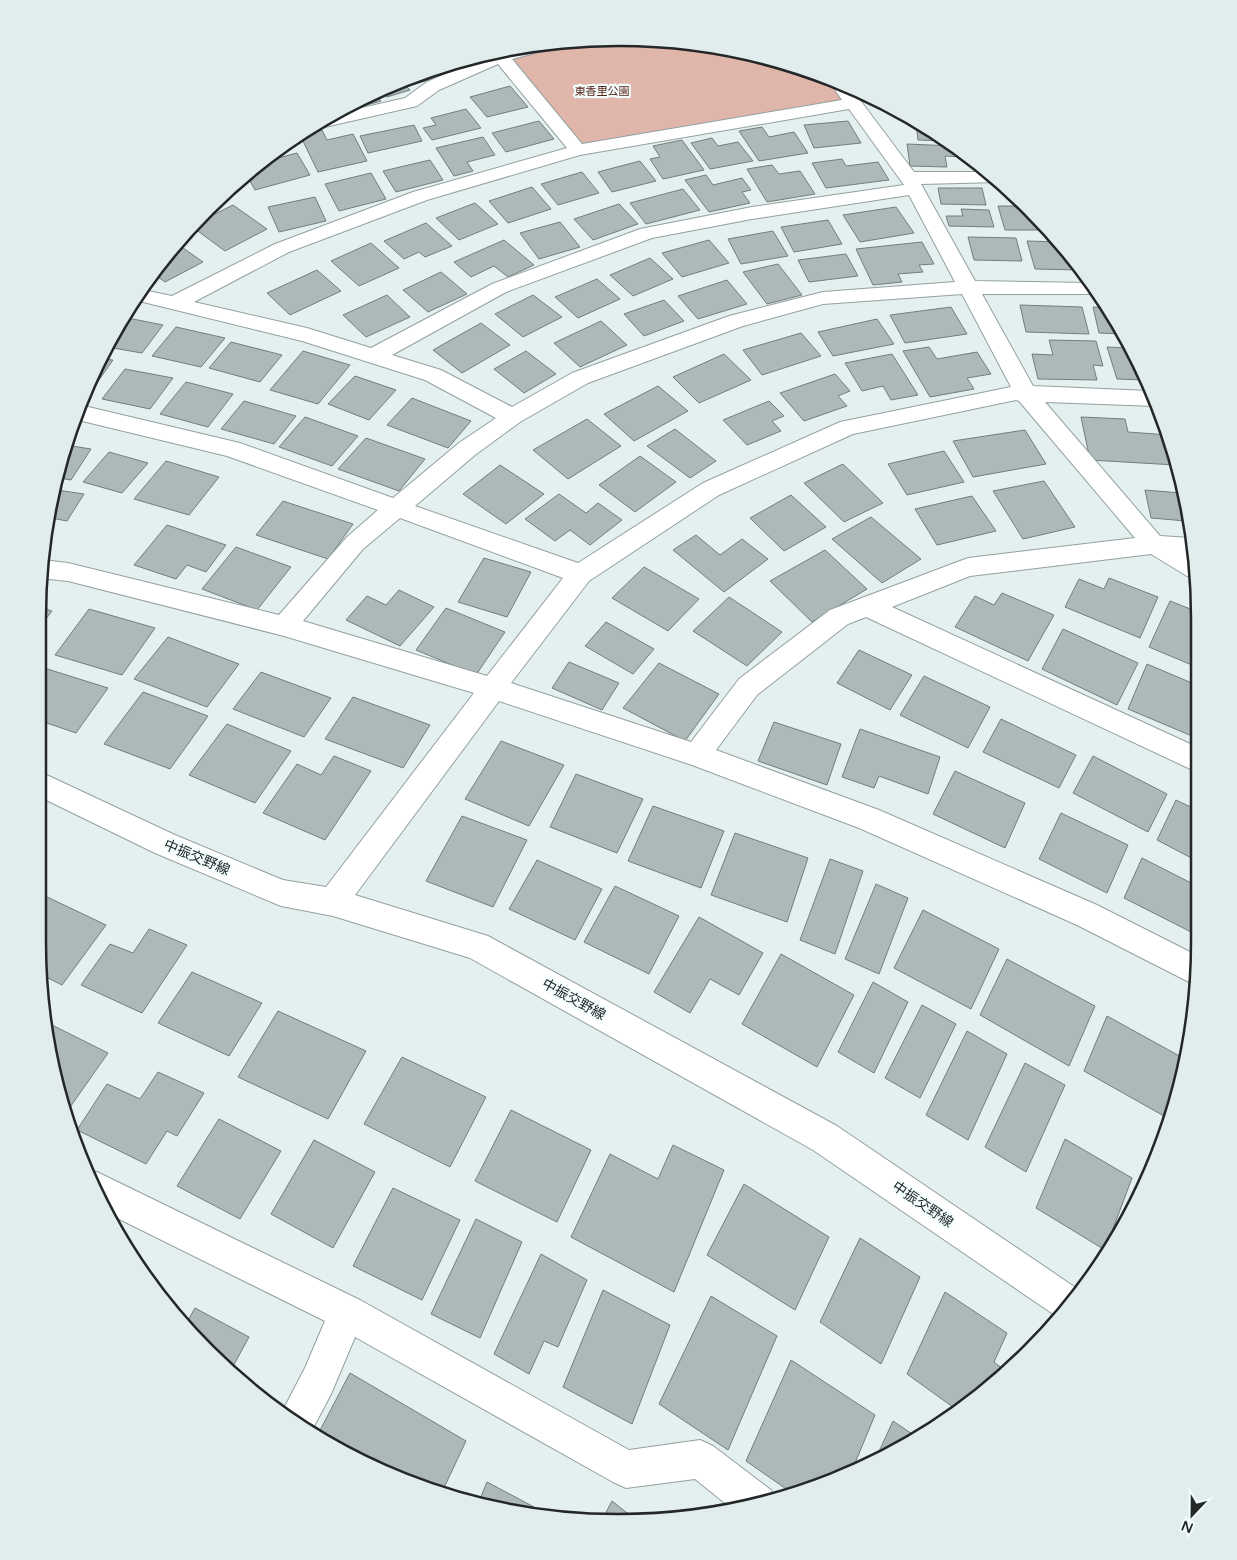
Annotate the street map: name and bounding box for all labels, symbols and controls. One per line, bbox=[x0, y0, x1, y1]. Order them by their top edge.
park label: 東香里公園 bbox=[575, 85, 630, 98]
street label: 中振交野線 bbox=[161, 836, 232, 879]
street label: 中振交野線 bbox=[539, 975, 608, 1024]
street label: 中振交野線 bbox=[889, 1178, 956, 1231]
north arrow bbox=[1167, 1490, 1217, 1540]
text: N bbox=[1179, 1517, 1196, 1537]

